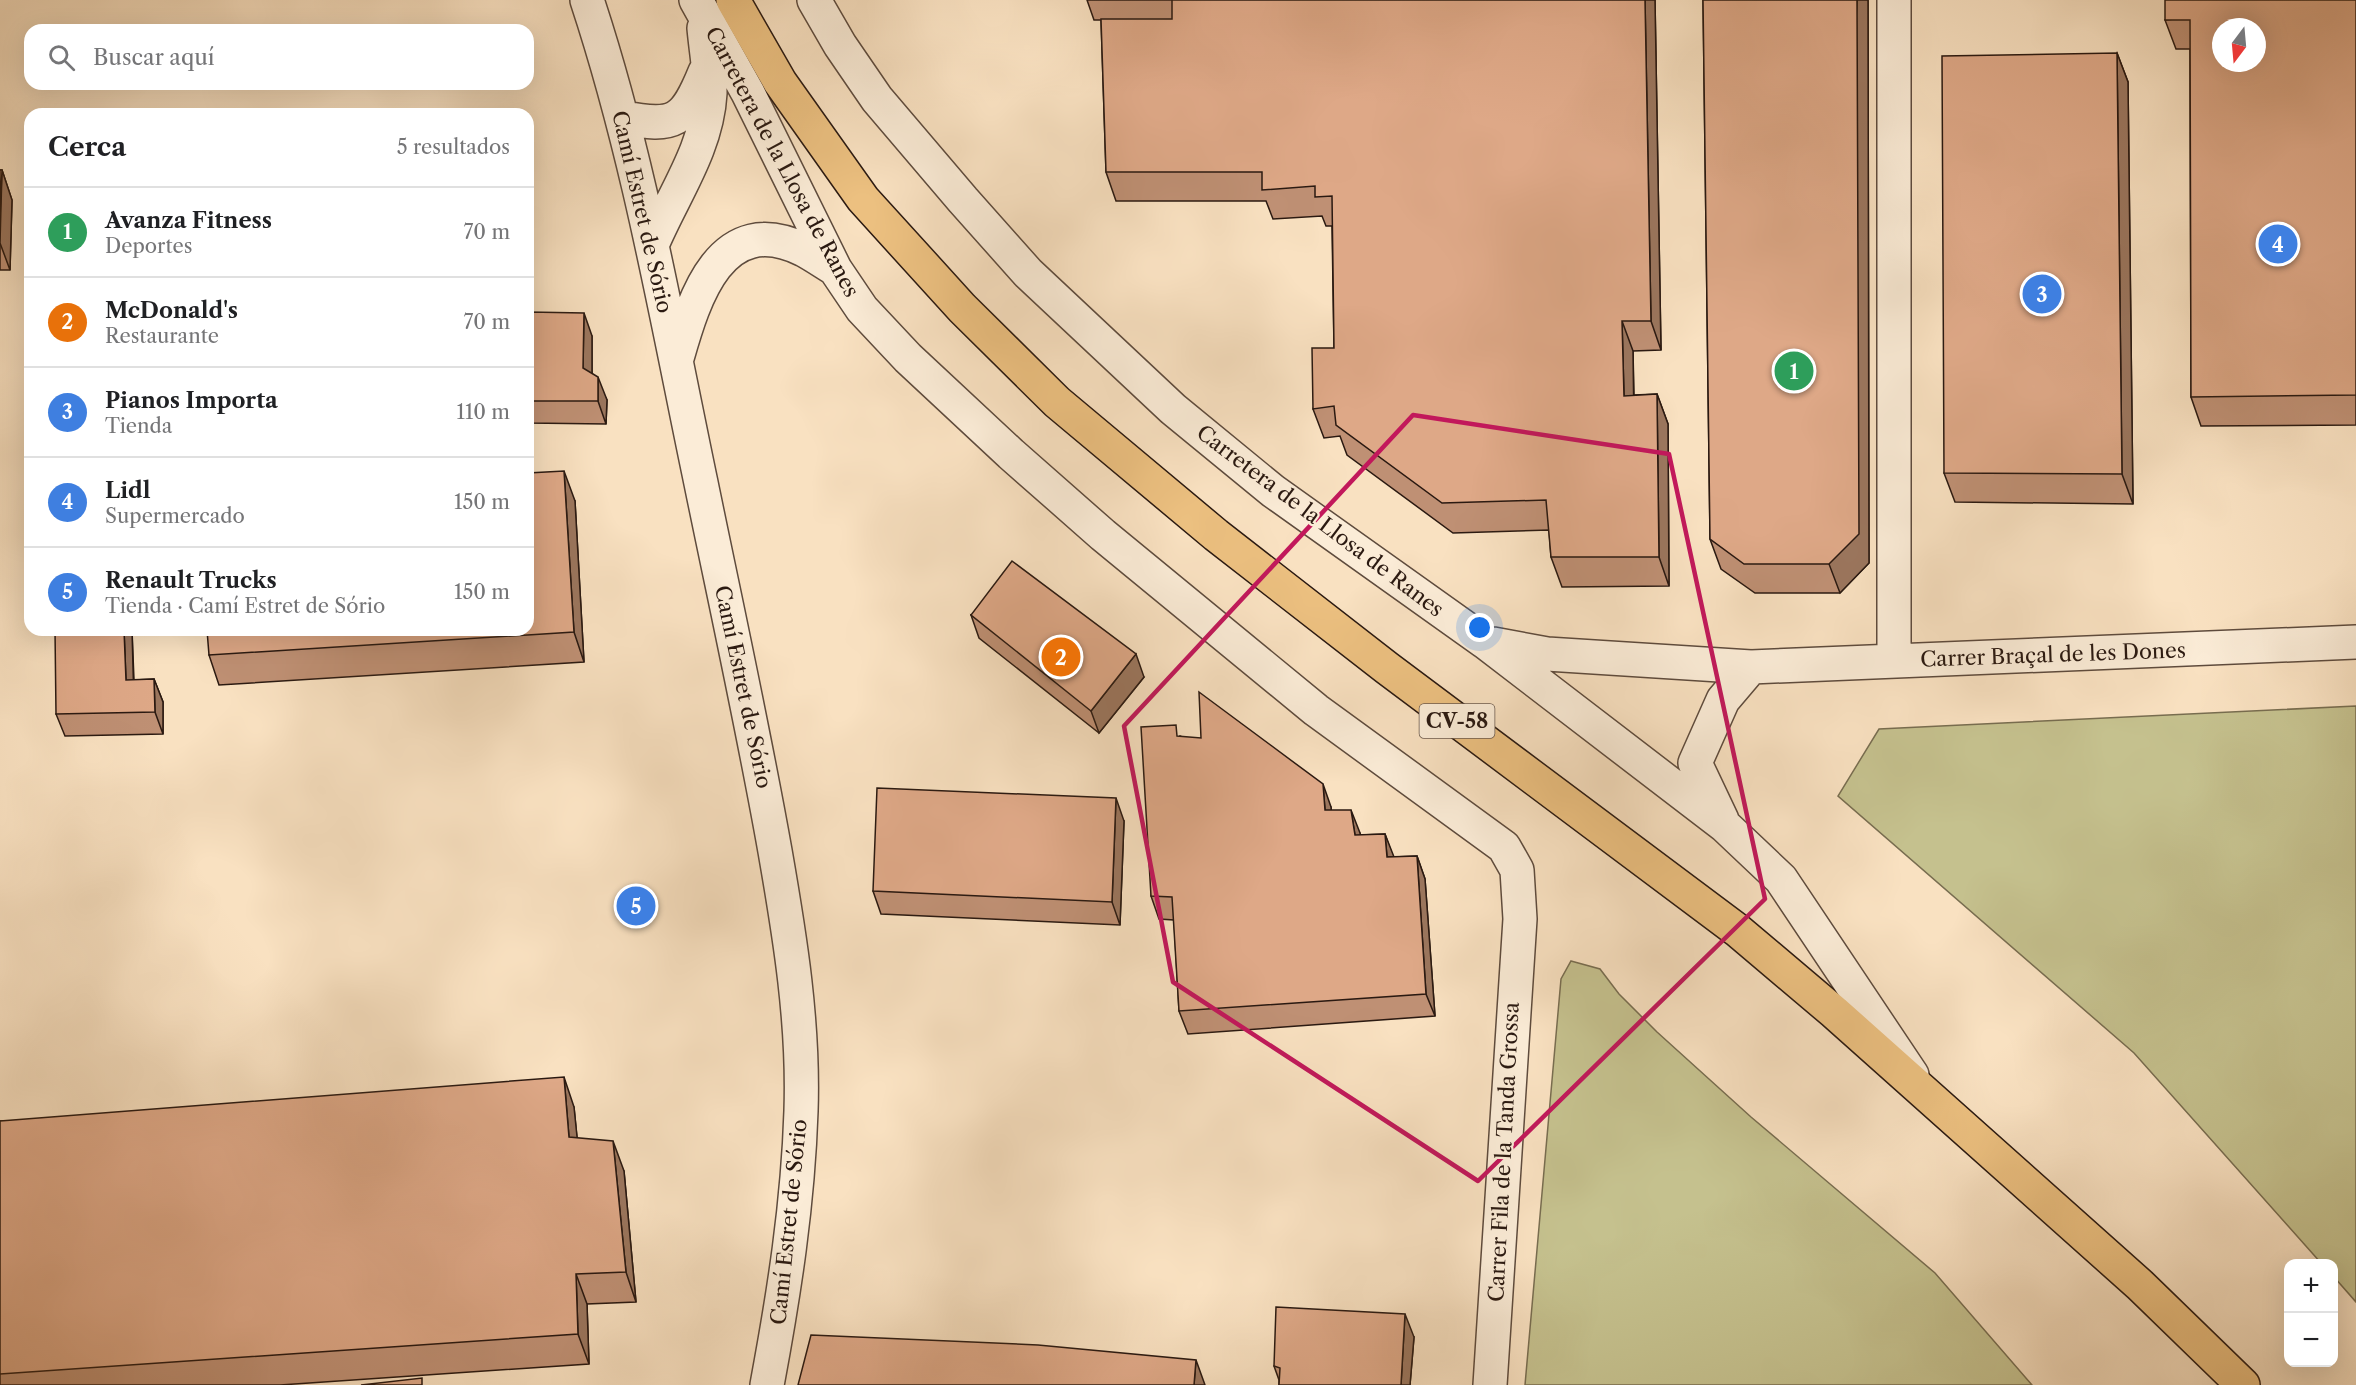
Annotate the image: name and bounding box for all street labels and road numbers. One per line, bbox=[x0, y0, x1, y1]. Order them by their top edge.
street label: Carretera de la Llosa de Ranes bbox=[700, 22, 865, 301]
street label: Camí Estret de Sório bbox=[607, 108, 678, 315]
street label: Carretera de la Llosa de Ranes bbox=[1192, 420, 1449, 622]
street label: Camí Estret de Sório bbox=[710, 583, 777, 791]
street label: Carrer Braçal de les Dones bbox=[1920, 637, 2186, 672]
road number: CV-58 bbox=[1420, 704, 1494, 738]
street label: Carrer Fila de la Tanda Grossa bbox=[1483, 1000, 1524, 1303]
street label: Camí Estret de Sório bbox=[765, 1118, 812, 1326]

